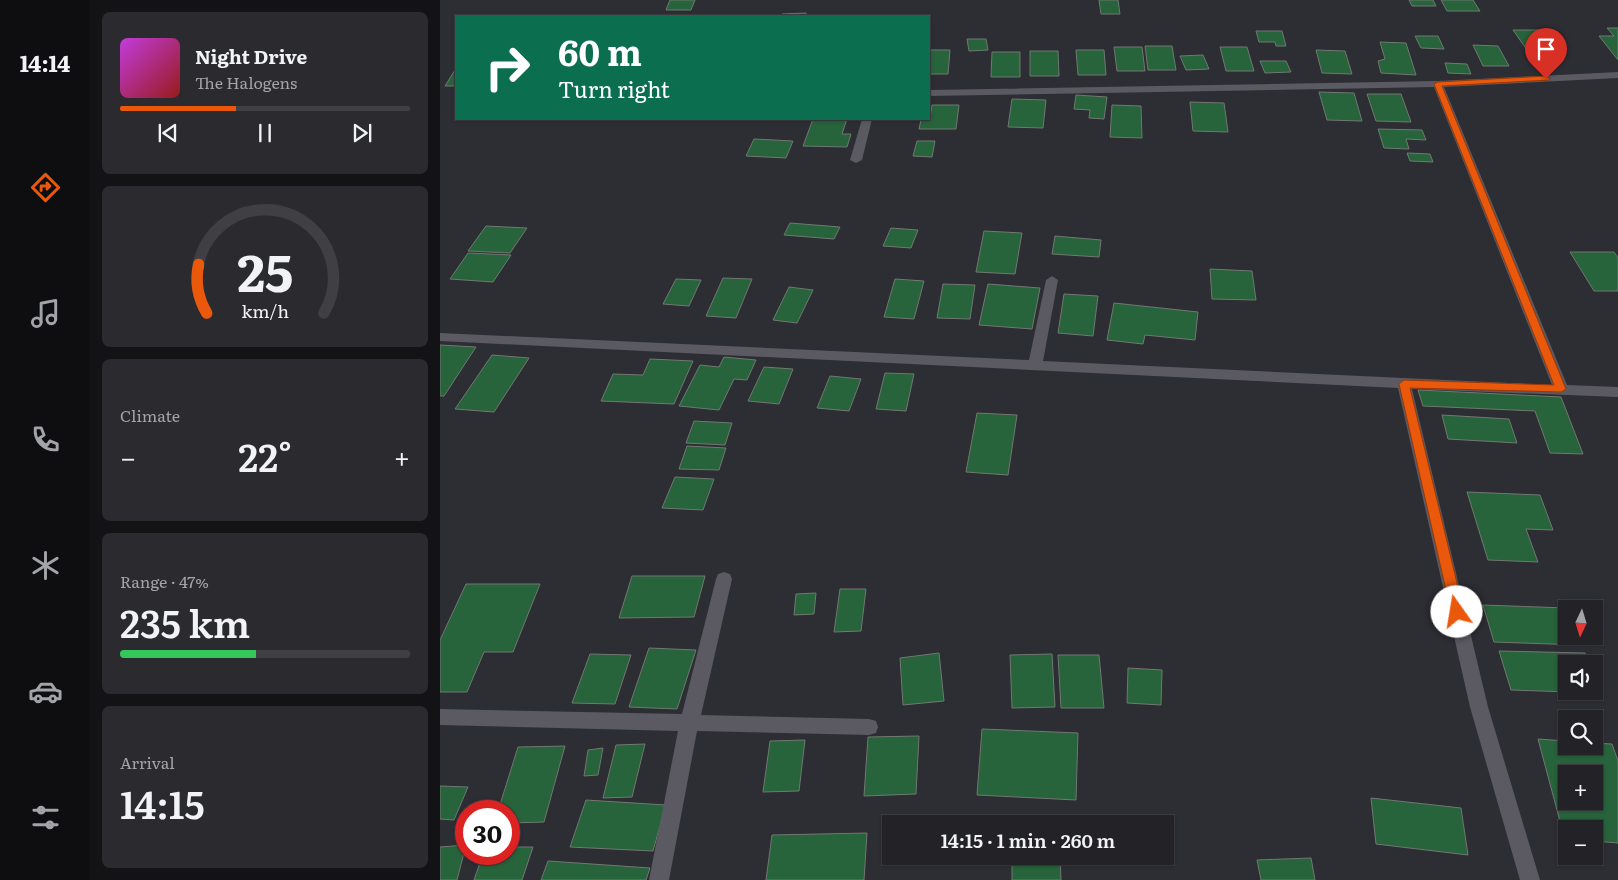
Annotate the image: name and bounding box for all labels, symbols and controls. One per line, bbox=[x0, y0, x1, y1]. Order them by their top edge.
text: 60 m bbox=[558, 25, 642, 77]
pin bbox=[1525, 28, 1567, 79]
icon: right bbox=[475, 35, 540, 100]
icon: arrive bbox=[1532, 35, 1560, 63]
text: Night Drive bbox=[195, 42, 307, 70]
text: 14:14 bbox=[20, 46, 70, 79]
text: The Halogens bbox=[195, 70, 297, 94]
text: Turn right bbox=[558, 72, 670, 105]
icon: previous bbox=[154, 119, 182, 147]
icon: pause bbox=[251, 119, 279, 147]
icon: next bbox=[348, 119, 376, 147]
icon: directions bbox=[28, 170, 63, 205]
text: 25 bbox=[237, 231, 293, 308]
icon: music bbox=[28, 296, 63, 331]
text: km/h bbox=[241, 297, 289, 324]
text: Climate bbox=[120, 403, 180, 427]
icon: phone bbox=[28, 422, 63, 457]
text: 22° bbox=[238, 427, 292, 484]
text: − bbox=[120, 435, 136, 477]
text: + bbox=[394, 435, 410, 477]
icon: climate bbox=[28, 548, 63, 583]
text: Range · 47% bbox=[120, 569, 209, 593]
position arrow bbox=[1430, 585, 1482, 637]
text: 235 km bbox=[120, 593, 250, 650]
north arrow bbox=[1558, 600, 1602, 645]
map controls bbox=[1558, 600, 1603, 865]
button: sound bbox=[1558, 655, 1603, 700]
icon: car bbox=[28, 674, 63, 709]
button: search bbox=[1558, 710, 1603, 755]
text: Arrival bbox=[120, 750, 175, 774]
button: + bbox=[1558, 765, 1603, 810]
text: 14:15 bbox=[120, 774, 205, 831]
icon: filters bbox=[28, 800, 63, 835]
speed limit sign: 30 bbox=[455, 800, 520, 865]
button: − bbox=[1558, 820, 1603, 865]
text: 14:15 · 1 min · 260 m bbox=[941, 826, 1115, 854]

